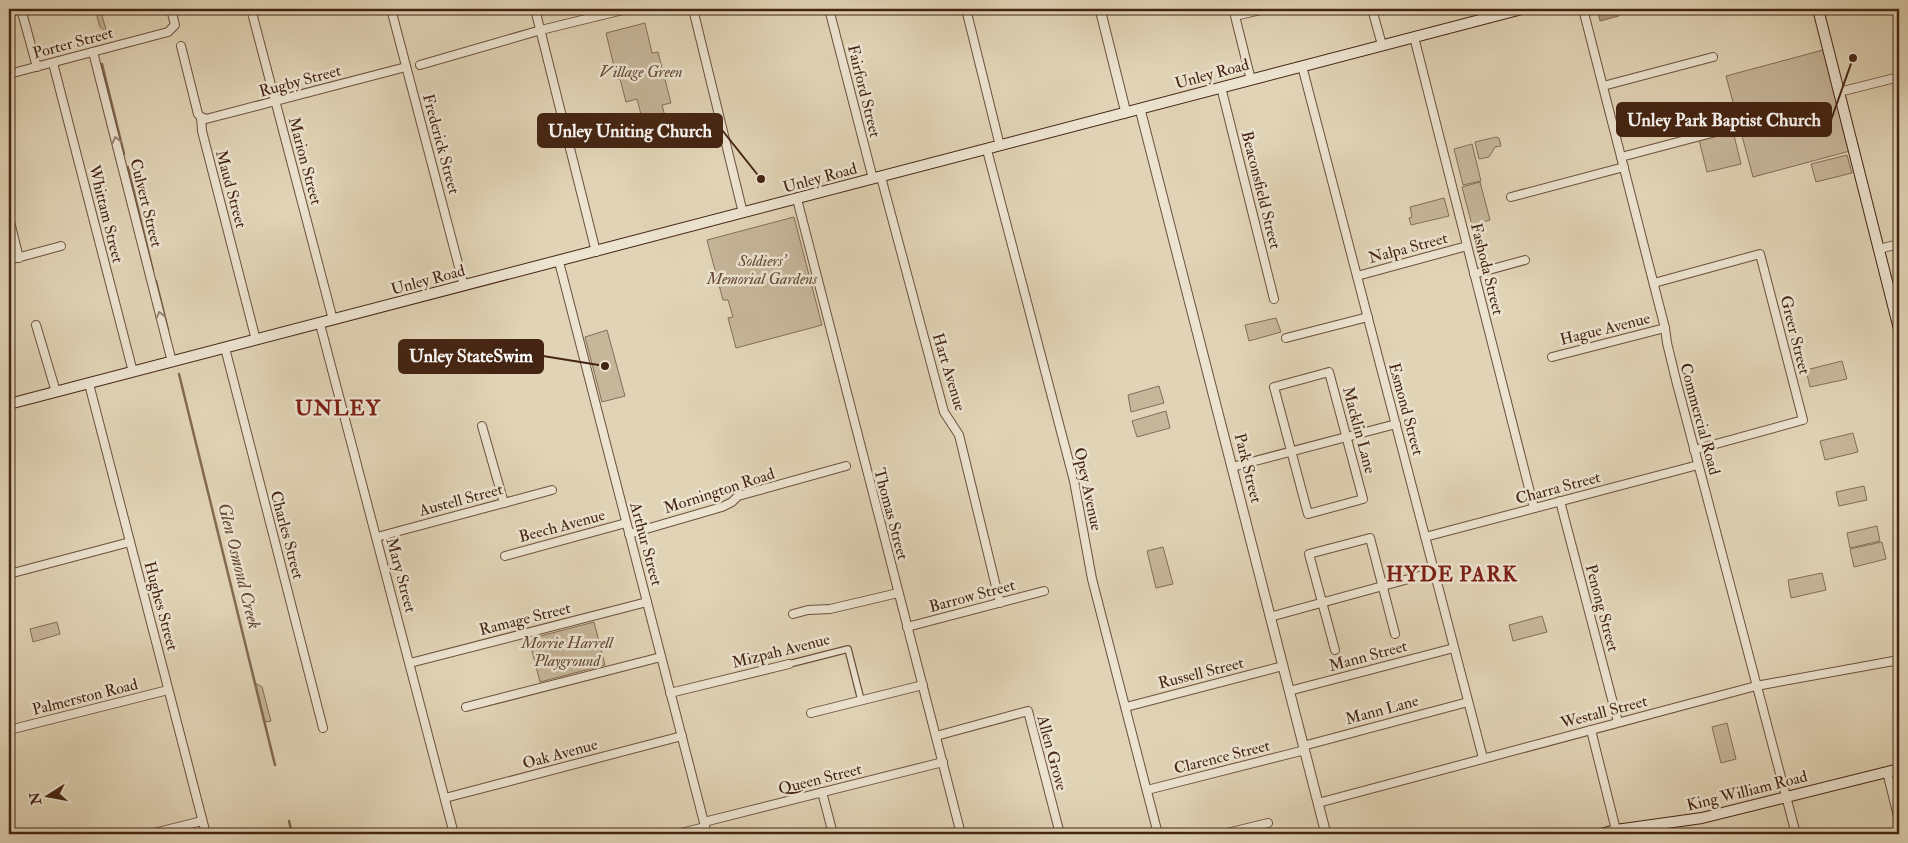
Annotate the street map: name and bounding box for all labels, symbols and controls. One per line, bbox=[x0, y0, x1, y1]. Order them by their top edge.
street label: Porter Street bbox=[31, 23, 115, 63]
street label: Fairford Street bbox=[843, 43, 885, 139]
street label: Unley Road bbox=[1173, 54, 1251, 93]
street label: Rugby Street bbox=[257, 60, 343, 102]
park label: Village Green bbox=[599, 62, 683, 82]
street label: Frederick Street bbox=[418, 92, 464, 196]
callout: Unley Park Baptist Church bbox=[1617, 103, 1831, 136]
text: Unley Park Baptist Church bbox=[1627, 109, 1822, 132]
callout: Unley Uniting Church bbox=[538, 114, 722, 147]
street label: Marion Street bbox=[284, 115, 326, 207]
text: Unley Uniting Church bbox=[548, 120, 713, 143]
street label: Beaconsfield Street bbox=[1237, 129, 1285, 251]
one-way arrow bbox=[111, 136, 122, 145]
street label: Maud Street bbox=[211, 148, 251, 230]
street label: Culvert Street bbox=[125, 157, 167, 249]
street label: Unley Road bbox=[781, 158, 859, 197]
street label: Whittam Street bbox=[84, 162, 128, 265]
street label: Fashoda Street bbox=[1466, 221, 1508, 317]
street label: Nalpa Street bbox=[1366, 228, 1450, 269]
park label: Soldiers' Memorial Gardens bbox=[706, 251, 818, 289]
street label: Unley Road bbox=[389, 260, 467, 299]
street label: Greer Street bbox=[1776, 293, 1814, 377]
street label: Hague Avenue bbox=[1558, 308, 1653, 350]
one-way arrow bbox=[156, 311, 166, 319]
street label: Hart Avenue bbox=[928, 331, 970, 414]
callout: Unley StateSwim bbox=[399, 340, 543, 373]
text: Unley StateSwim bbox=[409, 345, 534, 368]
street label: Esmond Street bbox=[1384, 360, 1428, 458]
street label: Commercial Road bbox=[1675, 361, 1725, 477]
street label: Macklin Lane bbox=[1338, 384, 1380, 476]
district label: UNLEY bbox=[295, 395, 382, 422]
street label: Park Street bbox=[1230, 431, 1266, 505]
street label: Opey Avenue bbox=[1068, 446, 1107, 533]
street label: Mornington Road bbox=[661, 464, 777, 518]
street label: Thomas Street bbox=[869, 466, 913, 562]
street label: Charra Street bbox=[1513, 467, 1603, 509]
street label: Austell Street bbox=[416, 479, 505, 521]
street label: Charles Street bbox=[266, 489, 308, 581]
street label: Arthur Street bbox=[625, 499, 667, 588]
water label: Glen Osmond Creek bbox=[212, 501, 266, 631]
street label: Beech Avenue bbox=[517, 505, 608, 547]
street label: Mary Street bbox=[381, 535, 421, 615]
street label: Hughes Street bbox=[139, 559, 183, 653]
district label: HYDE PARK bbox=[1386, 561, 1518, 588]
street label: Penong Street bbox=[1581, 562, 1623, 654]
street label: Barrow Street bbox=[927, 575, 1017, 617]
street label: Ramage Street bbox=[477, 598, 573, 640]
street label: Mizpah Avenue bbox=[730, 629, 833, 674]
park label: Morrie Harrell Playground bbox=[520, 633, 614, 671]
street label: Mann Street bbox=[1327, 636, 1409, 676]
street label: Russell Street bbox=[1156, 653, 1246, 693]
street label: Palmerston Road bbox=[30, 674, 140, 720]
street label: Mann Lane bbox=[1343, 691, 1421, 729]
street label: Westall Street bbox=[1557, 691, 1650, 733]
street label: Allen Grove bbox=[1032, 712, 1072, 793]
street label: Oak Avenue bbox=[520, 734, 600, 774]
street label: Clarence Street bbox=[1172, 735, 1272, 779]
street label: Queen Street bbox=[776, 759, 864, 799]
street label: King William Road bbox=[1685, 766, 1810, 816]
north arrow bbox=[22, 770, 72, 820]
text: N bbox=[26, 790, 45, 807]

